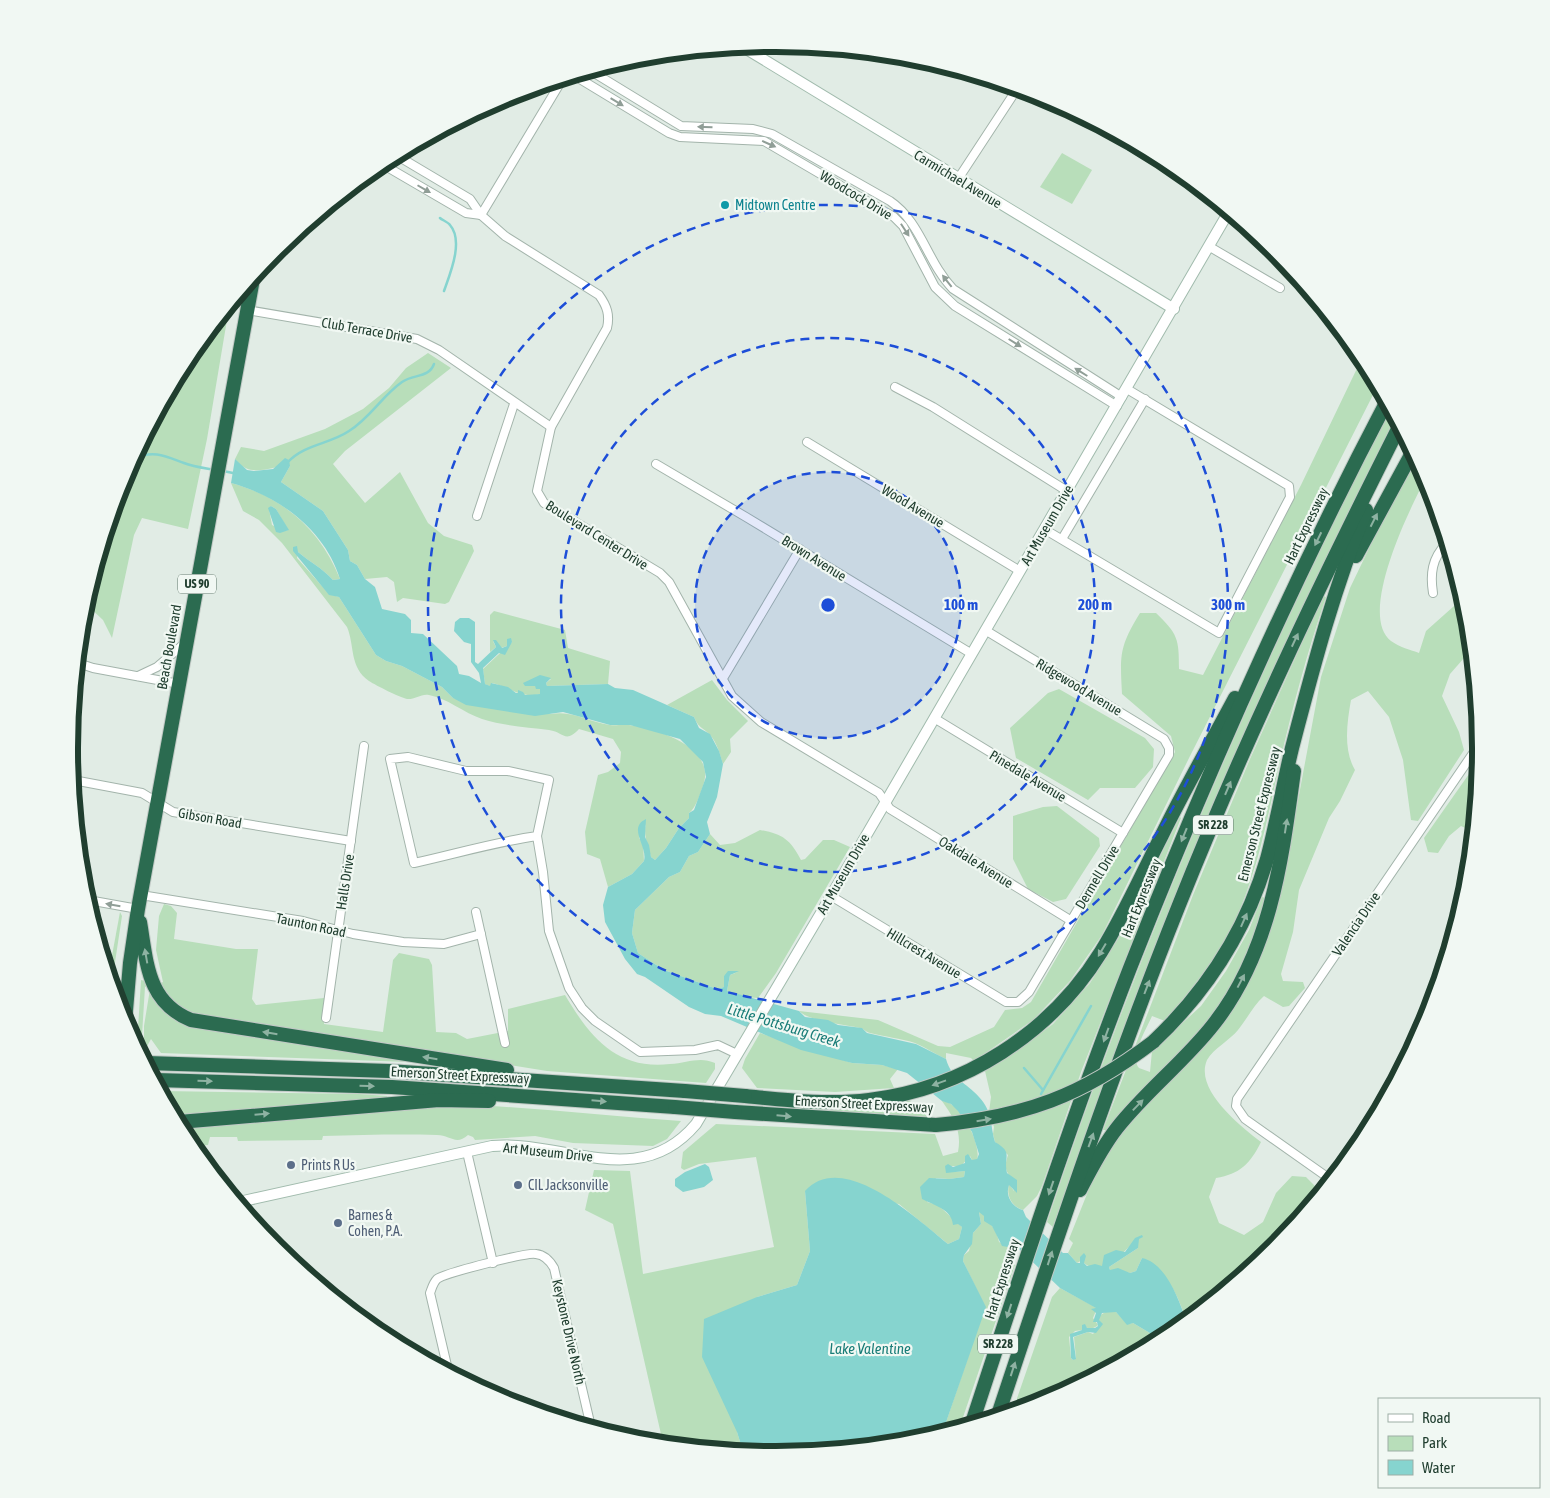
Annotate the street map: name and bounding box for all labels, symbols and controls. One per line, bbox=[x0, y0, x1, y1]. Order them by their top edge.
one-way arrow bbox=[610, 97, 623, 106]
one-way arrow bbox=[697, 123, 713, 131]
one-way arrow bbox=[762, 140, 776, 148]
street label: Carmichael Avenue bbox=[911, 147, 1005, 211]
street label: Woodcock Drive bbox=[817, 167, 895, 223]
one-way arrow bbox=[417, 184, 430, 193]
place label: Midtown Centre bbox=[735, 197, 816, 213]
marker: Midtown Centre bbox=[719, 199, 731, 211]
one-way arrow bbox=[900, 223, 910, 237]
one-way arrow bbox=[941, 275, 952, 288]
street label: Club Terrace Drive bbox=[320, 314, 414, 346]
one-way arrow bbox=[1009, 338, 1022, 348]
one-way arrow bbox=[1074, 367, 1087, 376]
street label: Wood Avenue bbox=[879, 481, 947, 531]
street label: Art Museum Drive bbox=[1018, 482, 1076, 568]
street label: Hart Expressway bbox=[1280, 485, 1332, 567]
street label: Boulevard Center Drive bbox=[543, 497, 651, 573]
one-way arrow bbox=[1371, 513, 1379, 527]
street label: Brown Avenue bbox=[779, 532, 849, 584]
one-way arrow bbox=[1313, 532, 1321, 546]
road number: US 90 bbox=[178, 574, 216, 594]
centre of rings bbox=[819, 596, 837, 614]
text: 100 m bbox=[944, 596, 978, 613]
text: 200 m bbox=[1078, 596, 1112, 613]
text: 300 m bbox=[1211, 596, 1245, 613]
street label: Beach Boulevard bbox=[154, 603, 184, 691]
one-way arrow bbox=[1291, 633, 1299, 647]
street label: Ridgewood Avenue bbox=[1033, 655, 1125, 719]
street label: Emerson Street Expressway bbox=[1234, 745, 1284, 883]
street label: Pinedale Avenue bbox=[987, 747, 1069, 805]
one-way arrow bbox=[1225, 781, 1233, 795]
street label: Gibson Road bbox=[177, 805, 243, 831]
road number: SR 228 bbox=[1193, 816, 1233, 834]
one-way arrow bbox=[1283, 817, 1291, 833]
one-way arrow bbox=[1180, 827, 1187, 842]
street label: Art Museum Drive bbox=[814, 831, 872, 917]
street label: Oakdale Avenue bbox=[936, 833, 1016, 891]
street label: Dermell Drive bbox=[1072, 842, 1122, 912]
street label: Halls Drive bbox=[333, 853, 357, 911]
street label: Hart Expressway bbox=[1118, 856, 1164, 940]
street label: Valencia Drive bbox=[1329, 889, 1383, 959]
one-way arrow bbox=[104, 900, 120, 908]
street label: Taunton Road bbox=[275, 910, 347, 940]
one-way arrow bbox=[1240, 913, 1248, 927]
street label: Hillcrest Avenue bbox=[884, 925, 964, 981]
one-way arrow bbox=[1098, 944, 1107, 957]
one-way arrow bbox=[142, 948, 150, 964]
one-way arrow bbox=[1237, 974, 1245, 988]
one-way arrow bbox=[1143, 979, 1151, 994]
water label: Little Pottsburg Creek bbox=[726, 1000, 843, 1050]
one-way arrow bbox=[1102, 1028, 1110, 1043]
one-way arrow bbox=[261, 1029, 277, 1037]
one-way arrow bbox=[422, 1053, 438, 1061]
street label: Emerson Street Expressway bbox=[390, 1063, 530, 1087]
one-way arrow bbox=[197, 1078, 213, 1086]
one-way arrow bbox=[932, 1080, 947, 1087]
one-way arrow bbox=[360, 1083, 376, 1091]
street label: Emerson Street Expressway bbox=[794, 1092, 934, 1116]
one-way arrow bbox=[592, 1097, 608, 1105]
one-way arrow bbox=[1131, 1099, 1143, 1111]
one-way arrow bbox=[254, 1110, 270, 1118]
one-way arrow bbox=[776, 1112, 792, 1120]
one-way arrow bbox=[976, 1115, 992, 1123]
one-way arrow bbox=[1088, 1132, 1095, 1147]
street label: Art Museum Drive bbox=[502, 1139, 594, 1165]
place label: Prints R Us bbox=[301, 1157, 355, 1173]
marker: Prints R Us bbox=[285, 1159, 297, 1171]
place label: CIL Jacksonville bbox=[528, 1177, 608, 1193]
marker: CIL Jacksonville bbox=[512, 1179, 524, 1191]
one-way arrow bbox=[1046, 1180, 1054, 1195]
place label: Barnes & Cohen, P.A. bbox=[348, 1207, 402, 1239]
marker: Barnes & Cohen, P.A. bbox=[332, 1217, 344, 1229]
street label: Hart Expressway bbox=[981, 1237, 1023, 1321]
one-way arrow bbox=[1046, 1250, 1054, 1265]
street label: Keystone Drive North bbox=[549, 1278, 589, 1386]
one-way arrow bbox=[1004, 1304, 1012, 1319]
road number: SR 228 bbox=[978, 1335, 1018, 1354]
water label: Lake Valentine bbox=[829, 1340, 911, 1357]
one-way arrow bbox=[1010, 1361, 1017, 1376]
legend bbox=[1378, 1398, 1540, 1488]
text: Road bbox=[1422, 1409, 1451, 1426]
text: Park bbox=[1422, 1434, 1447, 1451]
text: Water bbox=[1422, 1459, 1455, 1476]

